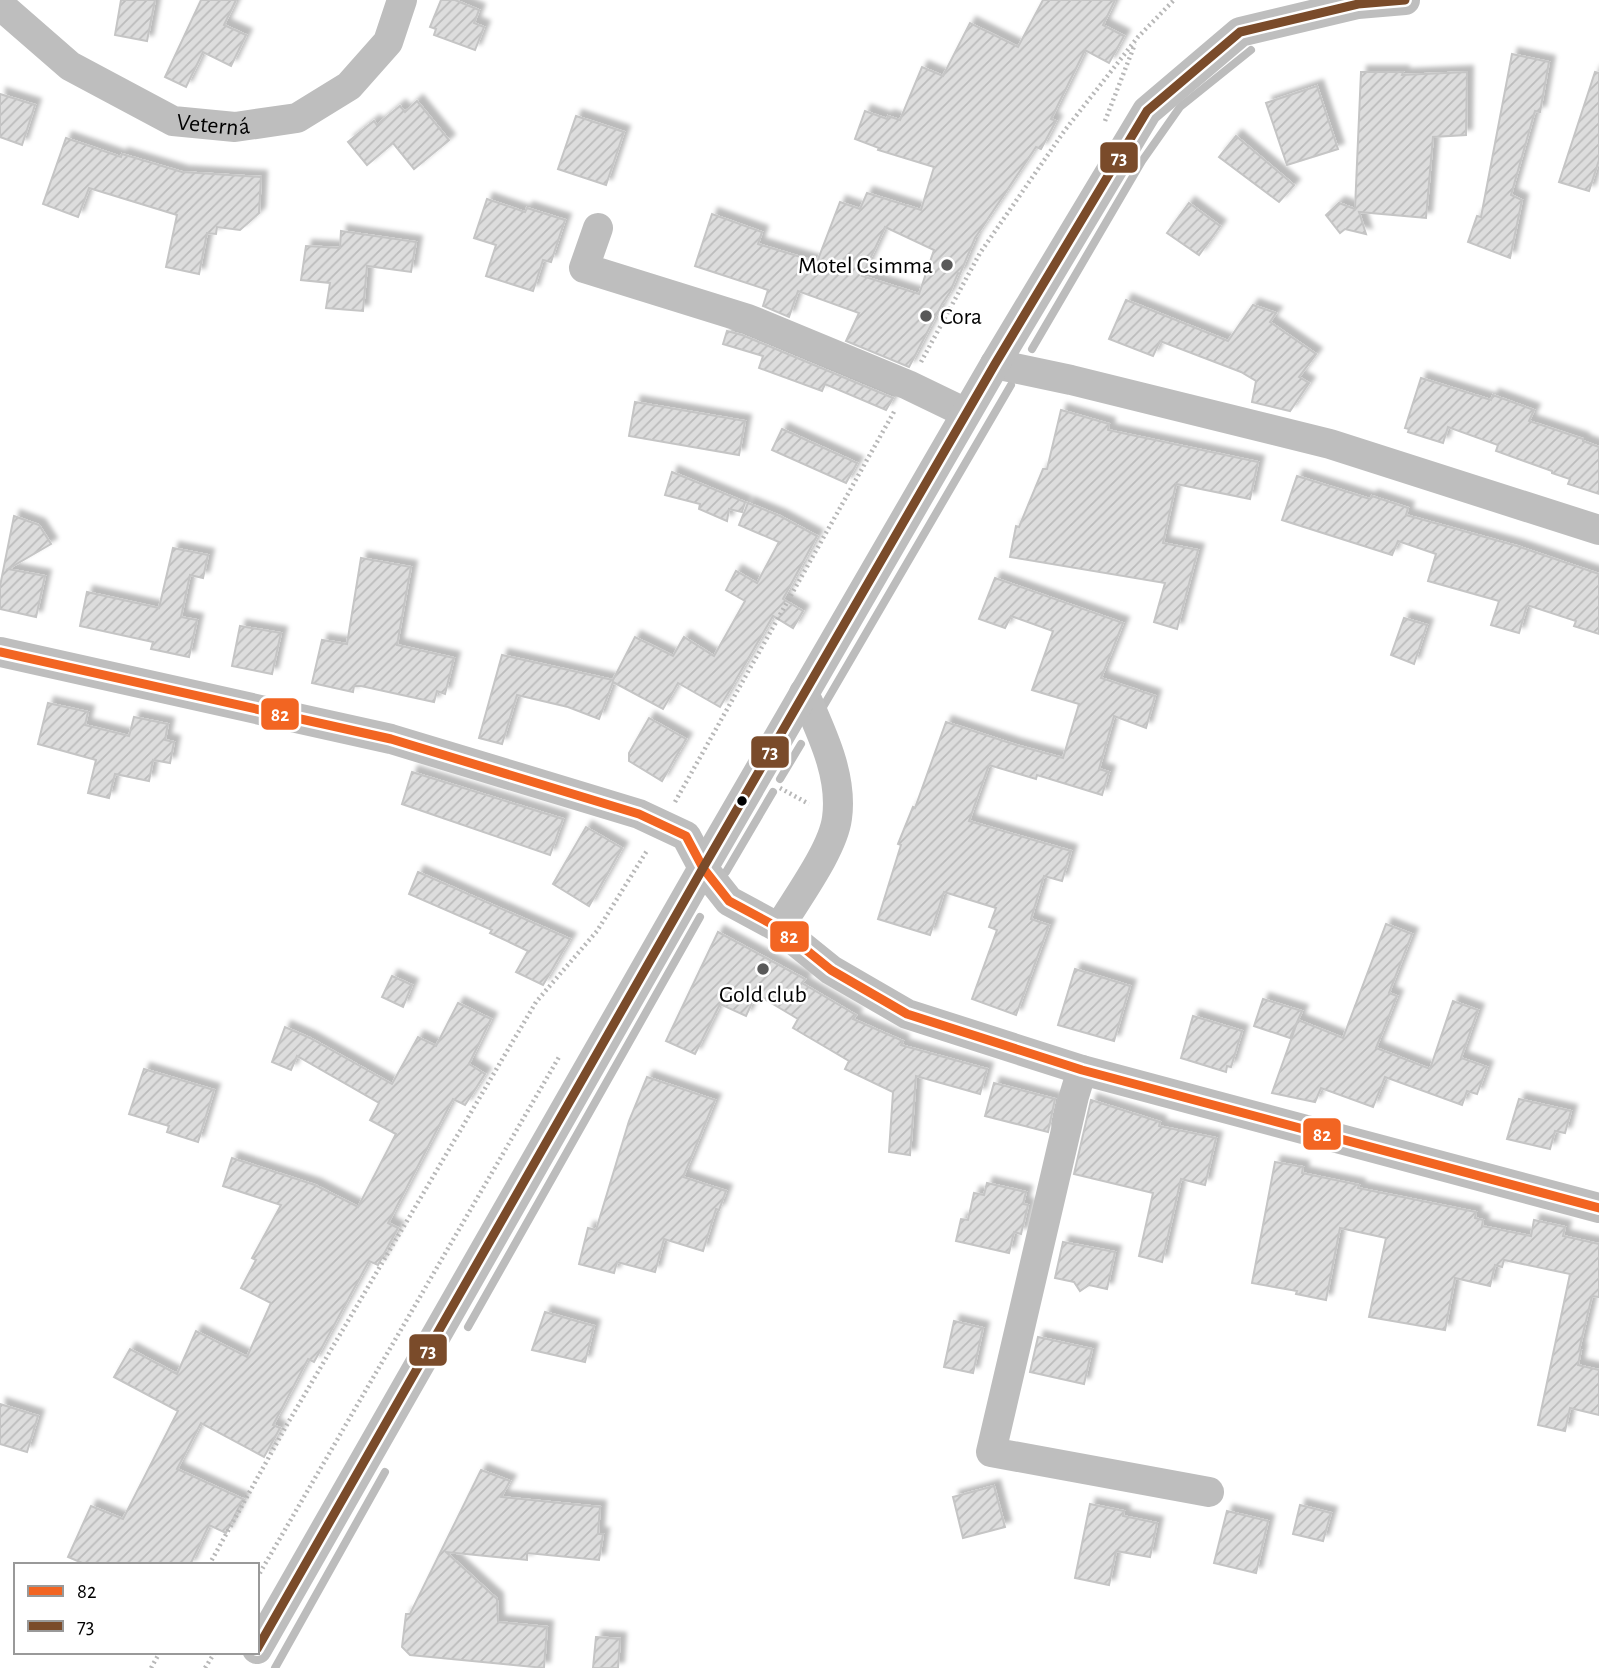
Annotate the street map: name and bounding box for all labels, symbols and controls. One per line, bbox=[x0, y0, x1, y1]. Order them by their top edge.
street label: Veterná bbox=[176, 110, 251, 140]
line badge: 73 bbox=[1099, 141, 1139, 174]
text: 73 bbox=[1111, 149, 1127, 168]
place label: Motel Csimma bbox=[798, 254, 933, 278]
marker: Motel Csimma bbox=[939, 257, 955, 273]
place label: Cora bbox=[940, 305, 982, 329]
marker: Cora bbox=[918, 308, 934, 324]
line badge: 82 bbox=[260, 697, 300, 731]
text: 82 bbox=[271, 706, 289, 725]
line badge: 73 bbox=[750, 735, 790, 769]
text: 73 bbox=[762, 743, 778, 762]
unlabelled marker bbox=[735, 794, 749, 808]
line badge: 82 bbox=[769, 920, 810, 953]
text: 82 bbox=[780, 928, 798, 947]
marker: Gold club bbox=[755, 961, 771, 977]
place label: Gold club bbox=[719, 983, 807, 1007]
line badge: 82 bbox=[1302, 1117, 1342, 1151]
text: 82 bbox=[1313, 1126, 1331, 1145]
line badge: 73 bbox=[408, 1333, 448, 1367]
text: 73 bbox=[420, 1342, 436, 1361]
legend bbox=[14, 1563, 259, 1654]
text: 82 bbox=[77, 1581, 97, 1602]
text: 73 bbox=[77, 1616, 94, 1637]

